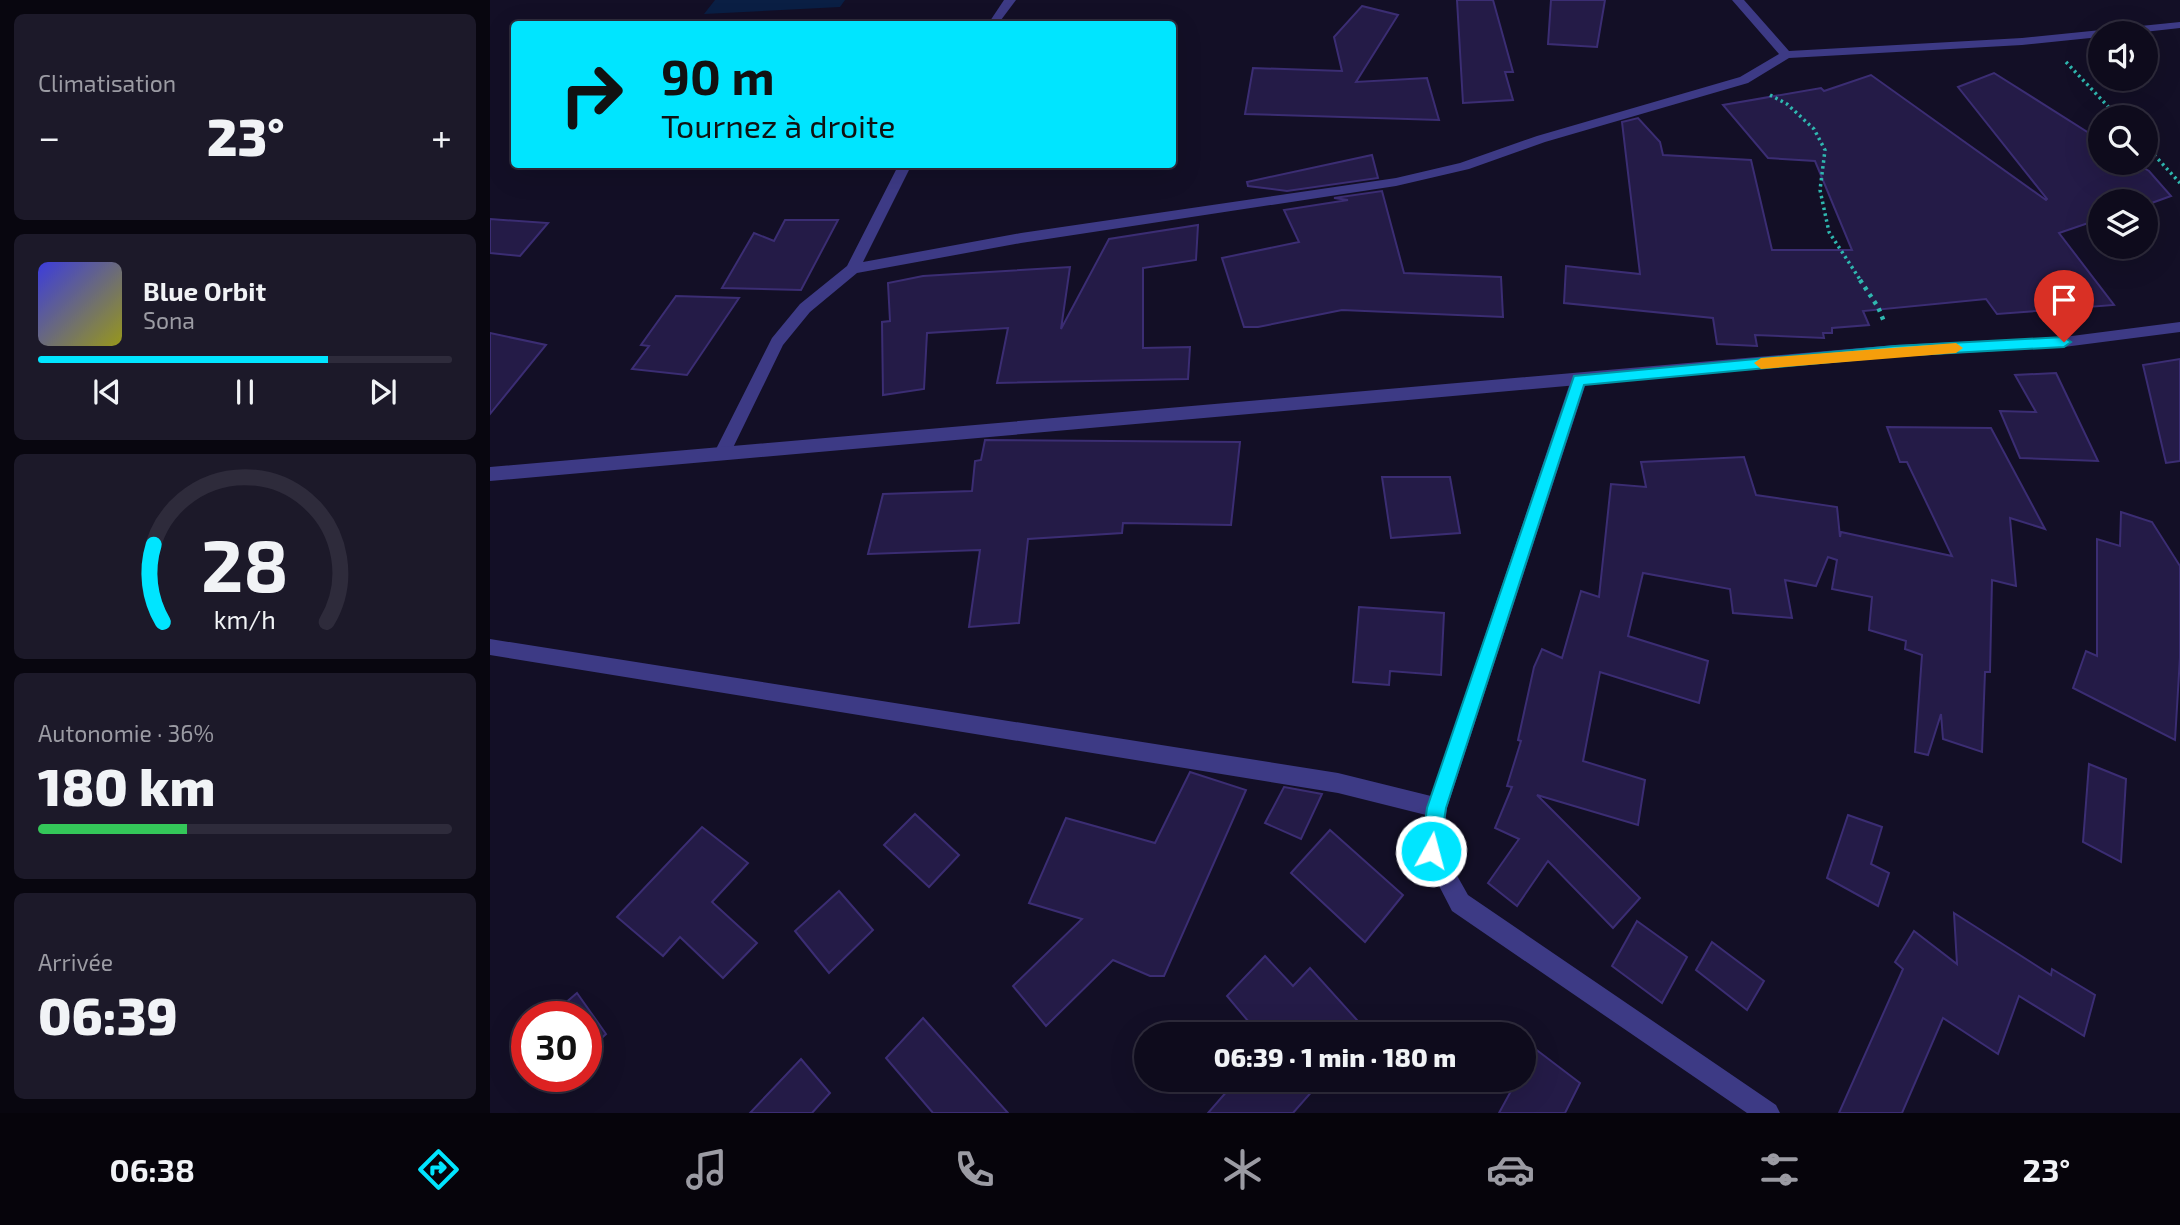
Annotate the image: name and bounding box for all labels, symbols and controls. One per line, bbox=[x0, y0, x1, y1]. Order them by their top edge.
map controls bbox=[2088, 21, 2158, 259]
button: sound bbox=[2088, 21, 2158, 91]
text: 90 m bbox=[661, 46, 775, 105]
icon: right bbox=[546, 49, 637, 140]
text: Climatisation bbox=[38, 69, 176, 97]
text: 23° bbox=[207, 104, 285, 166]
button: search bbox=[2088, 105, 2158, 175]
text: Tournez à droite bbox=[661, 106, 895, 144]
text: − bbox=[38, 113, 60, 159]
text: + bbox=[431, 113, 452, 159]
button: layers bbox=[2088, 189, 2158, 259]
pin bbox=[2034, 270, 2094, 342]
text: Blue Orbit bbox=[143, 275, 266, 306]
icon: arrive bbox=[2045, 281, 2083, 319]
text: Sona bbox=[143, 306, 195, 334]
icon: previous bbox=[88, 373, 126, 411]
icon: pause bbox=[226, 373, 264, 411]
icon: next bbox=[364, 373, 402, 411]
text: 28 bbox=[201, 520, 289, 608]
text: km/h bbox=[214, 604, 276, 634]
text: Autonomie · 36% bbox=[38, 719, 214, 747]
text: 180 km bbox=[38, 754, 215, 816]
position arrow bbox=[1394, 814, 1468, 888]
text: Arrivée bbox=[38, 948, 113, 976]
text: 06:39 bbox=[38, 983, 178, 1045]
speed limit sign: 30 bbox=[511, 1001, 602, 1092]
text: 06:39 · 1 min · 180 m bbox=[1214, 1041, 1456, 1072]
icon: directions bbox=[414, 1145, 463, 1194]
icon: music bbox=[682, 1145, 731, 1194]
icon: phone bbox=[950, 1145, 999, 1194]
icon: climate bbox=[1218, 1145, 1267, 1194]
icon: car bbox=[1486, 1145, 1535, 1194]
icon: filters bbox=[1755, 1145, 1804, 1194]
text: 06:38 bbox=[110, 1150, 195, 1188]
text: 23° bbox=[2023, 1150, 2070, 1188]

